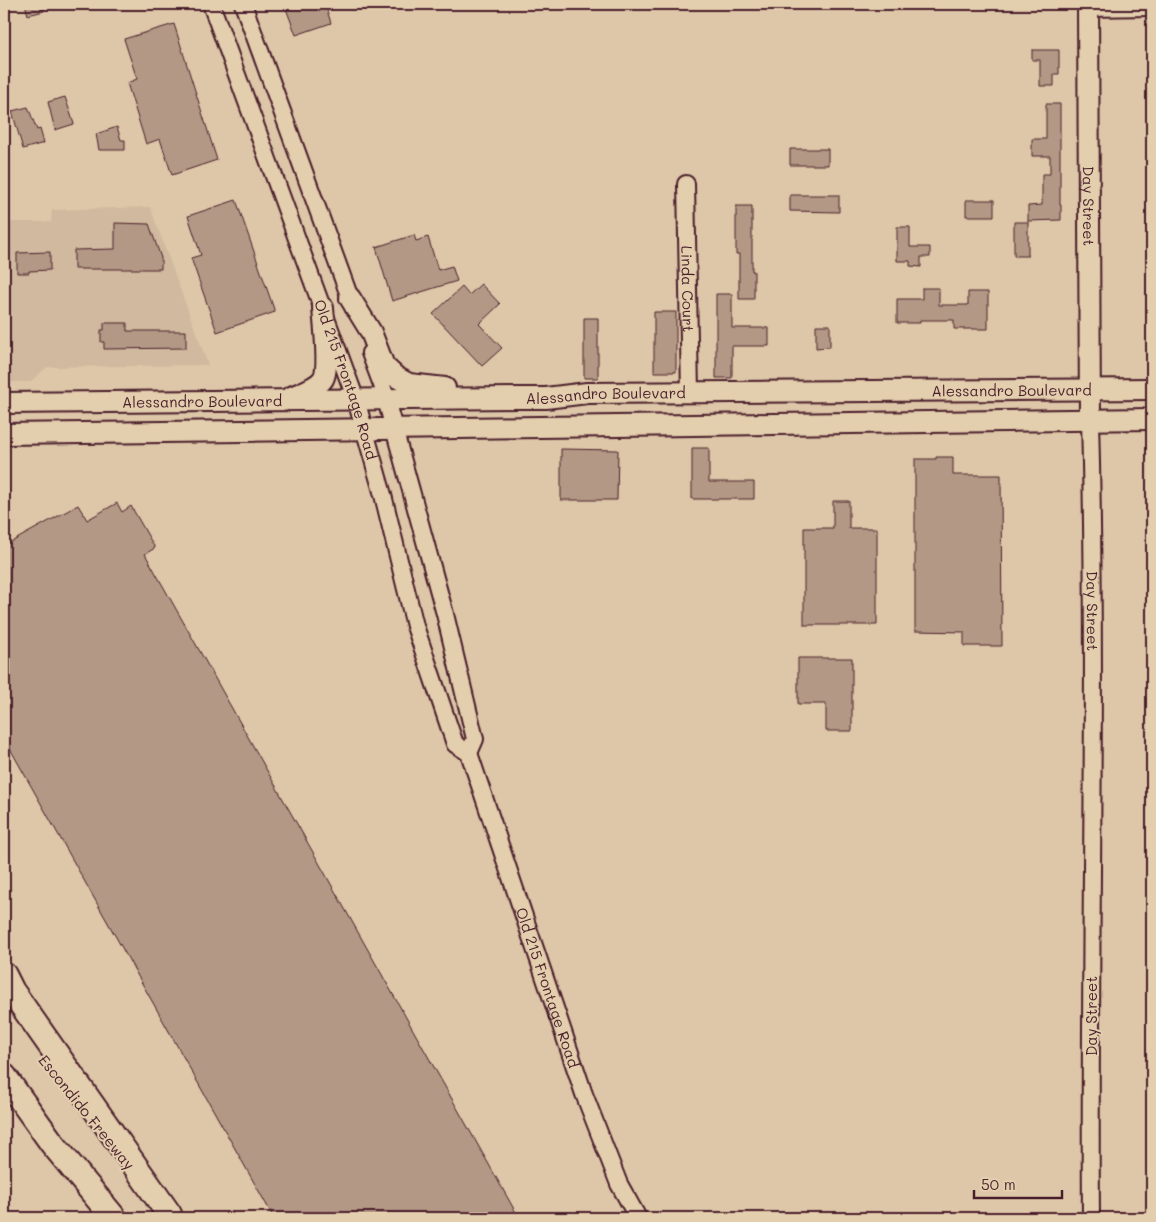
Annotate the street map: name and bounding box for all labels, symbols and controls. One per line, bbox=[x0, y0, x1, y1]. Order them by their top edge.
street label: Day Street bbox=[1079, 166, 1099, 246]
street label: Linda Court bbox=[677, 246, 699, 332]
street label: Old 215 Frontage Road bbox=[310, 296, 382, 462]
street label: Alessandro Boulevard bbox=[931, 379, 1092, 401]
street label: Alessandro Boulevard bbox=[526, 382, 686, 408]
street label: Alessandro Boulevard bbox=[122, 390, 282, 412]
street label: Day Street bbox=[1083, 571, 1103, 651]
street label: Old 215 Frontage Road bbox=[512, 905, 584, 1070]
street label: Day Street bbox=[1081, 976, 1101, 1056]
street label: Escondido Freeway bbox=[34, 1050, 140, 1174]
scale bar bbox=[974, 1167, 1061, 1199]
text: 50 m bbox=[981, 1174, 1016, 1194]

